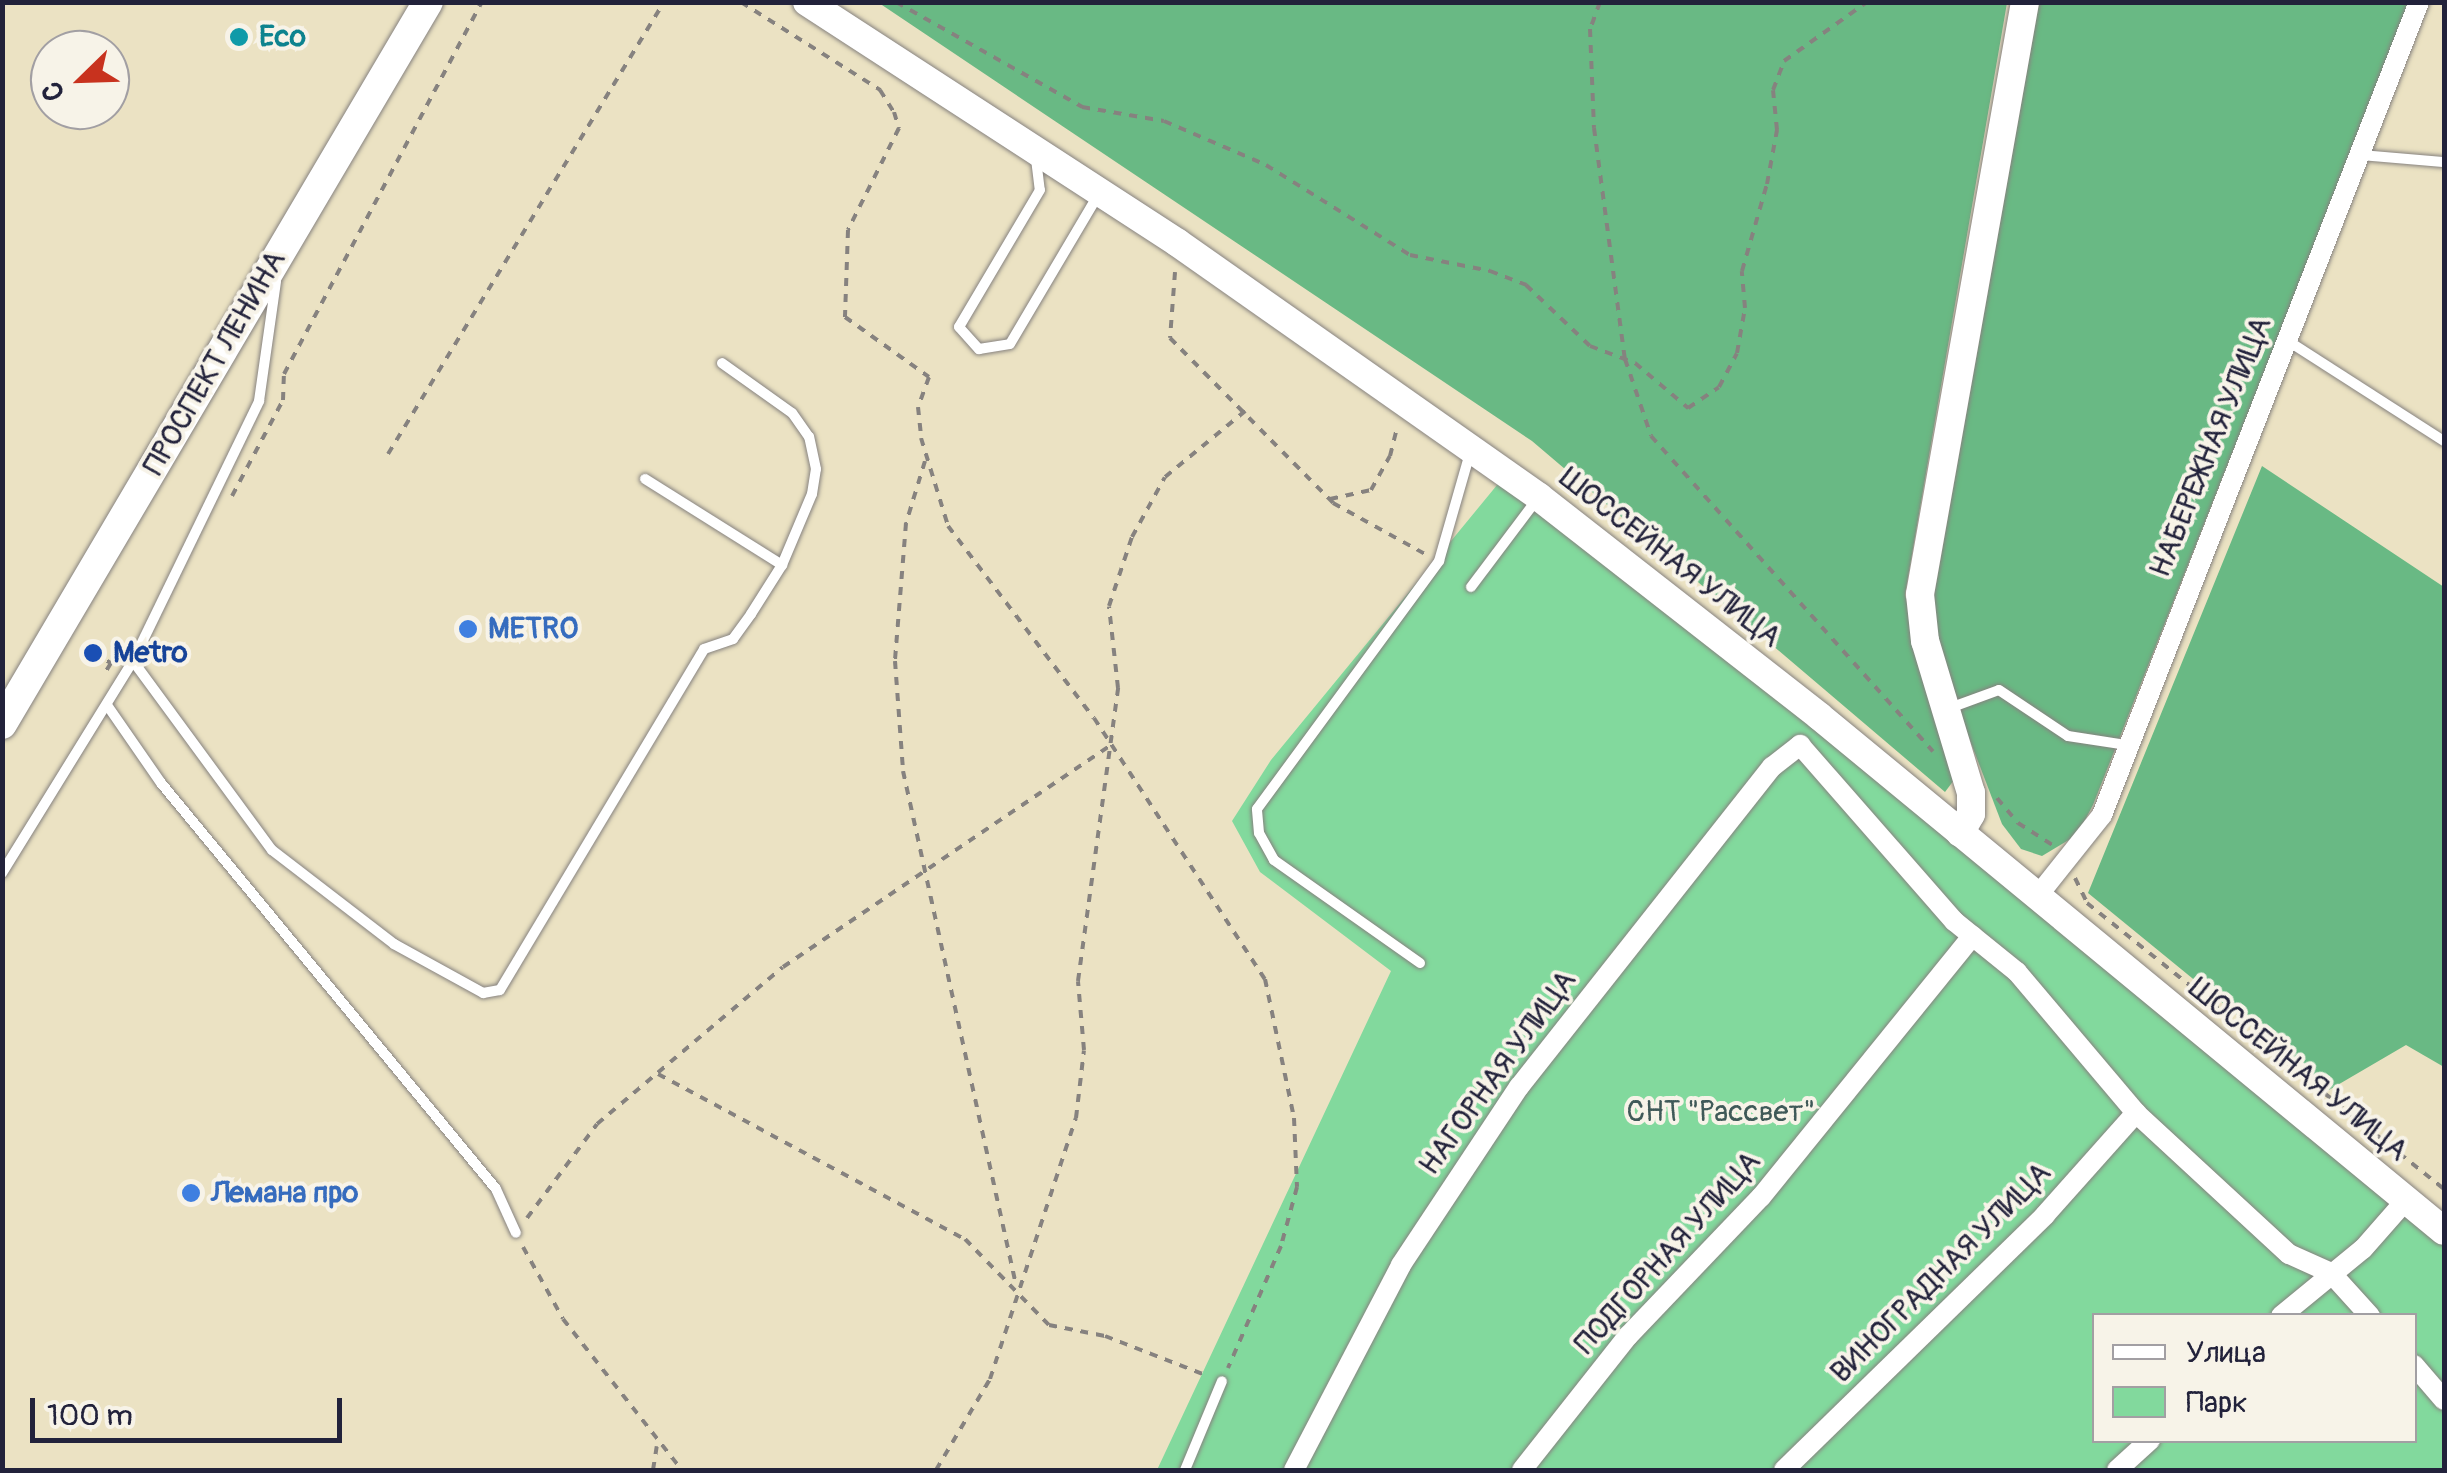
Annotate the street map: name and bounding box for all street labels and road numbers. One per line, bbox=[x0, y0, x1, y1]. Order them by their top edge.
street label: ПРОСПЕКТ ЛЕНИНА bbox=[136, 244, 294, 482]
street label: НАБЕРЕЖНАЯ УЛИЦА bbox=[2142, 312, 2280, 582]
street label: ШОССЕЙНАЯ УЛИЦА bbox=[1552, 460, 1788, 656]
street label: НАГОРНАЯ УЛИЦА bbox=[1412, 964, 1584, 1182]
street label: ШОССЕЙНАЯ УЛИЦА bbox=[2181, 971, 2415, 1169]
street label: ПОДГОРНАЯ УЛИЦА bbox=[1567, 1144, 1769, 1362]
street label: ВИНОГРАДНАЯ УЛИЦА bbox=[1823, 1155, 2059, 1391]

